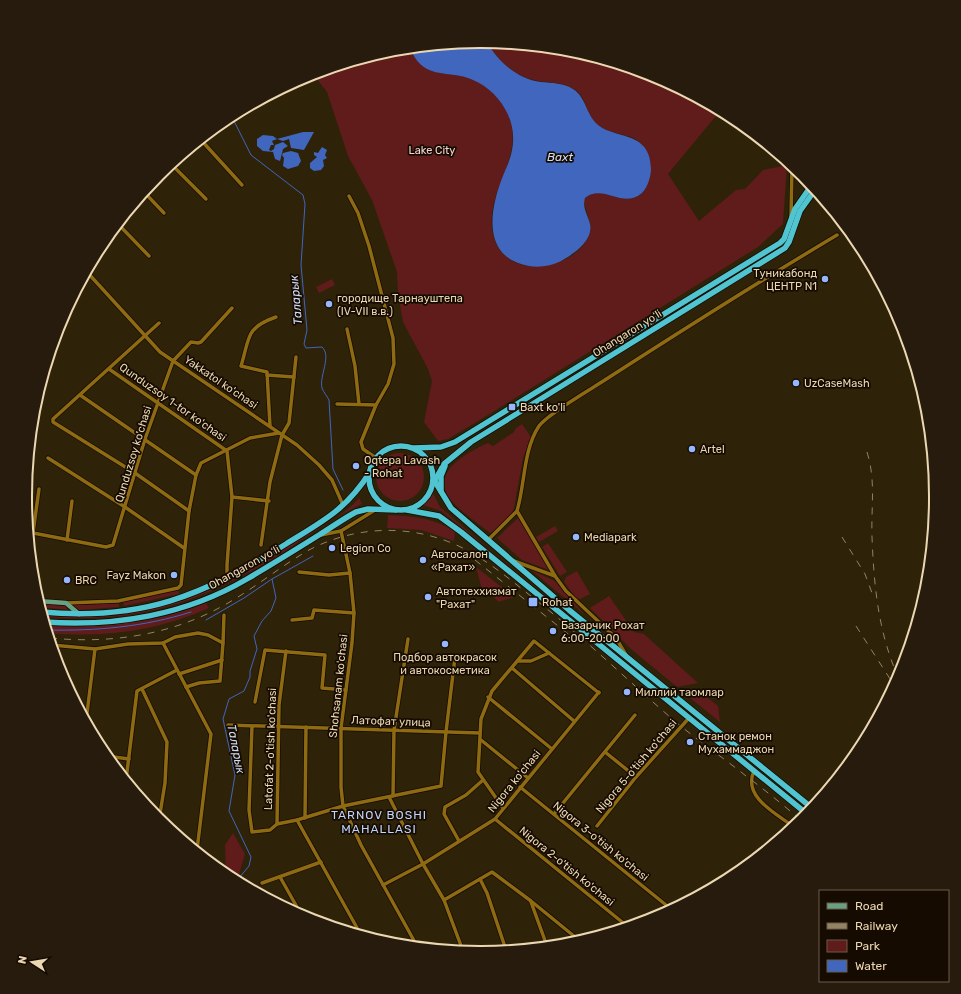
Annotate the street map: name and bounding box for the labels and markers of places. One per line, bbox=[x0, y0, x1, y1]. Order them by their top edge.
place label: Туникабонд ЦЕНТР N1 bbox=[753, 267, 817, 293]
marker: Туникабонд ЦЕНТР N1 bbox=[820, 274, 830, 284]
place label: городище Тарнауштепа (IV-VII в.в.) bbox=[337, 292, 463, 318]
marker: городище Тарнауштепа (IV-VII в.в.) bbox=[324, 299, 334, 309]
place label: UzCaseMash bbox=[804, 377, 870, 390]
marker: UzCaseMash bbox=[791, 378, 801, 388]
place label: Baxt ko'li bbox=[520, 401, 565, 414]
marker: Baxt ko'li bbox=[507, 402, 517, 412]
place label: Artel bbox=[700, 443, 725, 456]
marker: Artel bbox=[687, 444, 697, 454]
place label: Oqtepa Lavash - Rohat bbox=[364, 454, 440, 480]
marker: Oqtepa Lavash - Rohat bbox=[351, 461, 361, 471]
place label: Mediapark bbox=[584, 531, 637, 544]
marker: Mediapark bbox=[571, 532, 581, 542]
place label: Legion Co bbox=[340, 542, 391, 555]
marker: Legion Co bbox=[327, 543, 337, 553]
place label: Автосалон «Рахат» bbox=[431, 548, 488, 574]
marker: Автосалон «Рахат» bbox=[418, 555, 428, 565]
place label: Fayz Makon bbox=[106, 569, 166, 582]
marker: Fayz Makon bbox=[169, 570, 179, 580]
place label: BRC bbox=[75, 574, 97, 587]
marker: BRC bbox=[62, 575, 72, 585]
place label: Автотеххизмат "Рахат" bbox=[436, 585, 517, 611]
marker: Автотеххизмат "Рахат" bbox=[423, 592, 433, 602]
marker: Rohat bbox=[527, 596, 539, 608]
place label: Rohat bbox=[542, 596, 573, 609]
place label: Базарчик Рохат 6:00-20:00 bbox=[561, 619, 645, 645]
marker: Базарчик Рохат 6:00-20:00 bbox=[548, 626, 558, 636]
marker: Подбор автокрасок и автокосметика bbox=[440, 639, 450, 649]
place label: Подбор автокрасок и автокосметика bbox=[393, 651, 497, 677]
place label: Миллий таомлар bbox=[635, 686, 724, 699]
marker: Миллий таомлар bbox=[622, 687, 632, 697]
place label: Станок ремон Мухаммаджон bbox=[698, 730, 774, 756]
marker: Станок ремон Мухаммаджон bbox=[685, 737, 695, 747]

